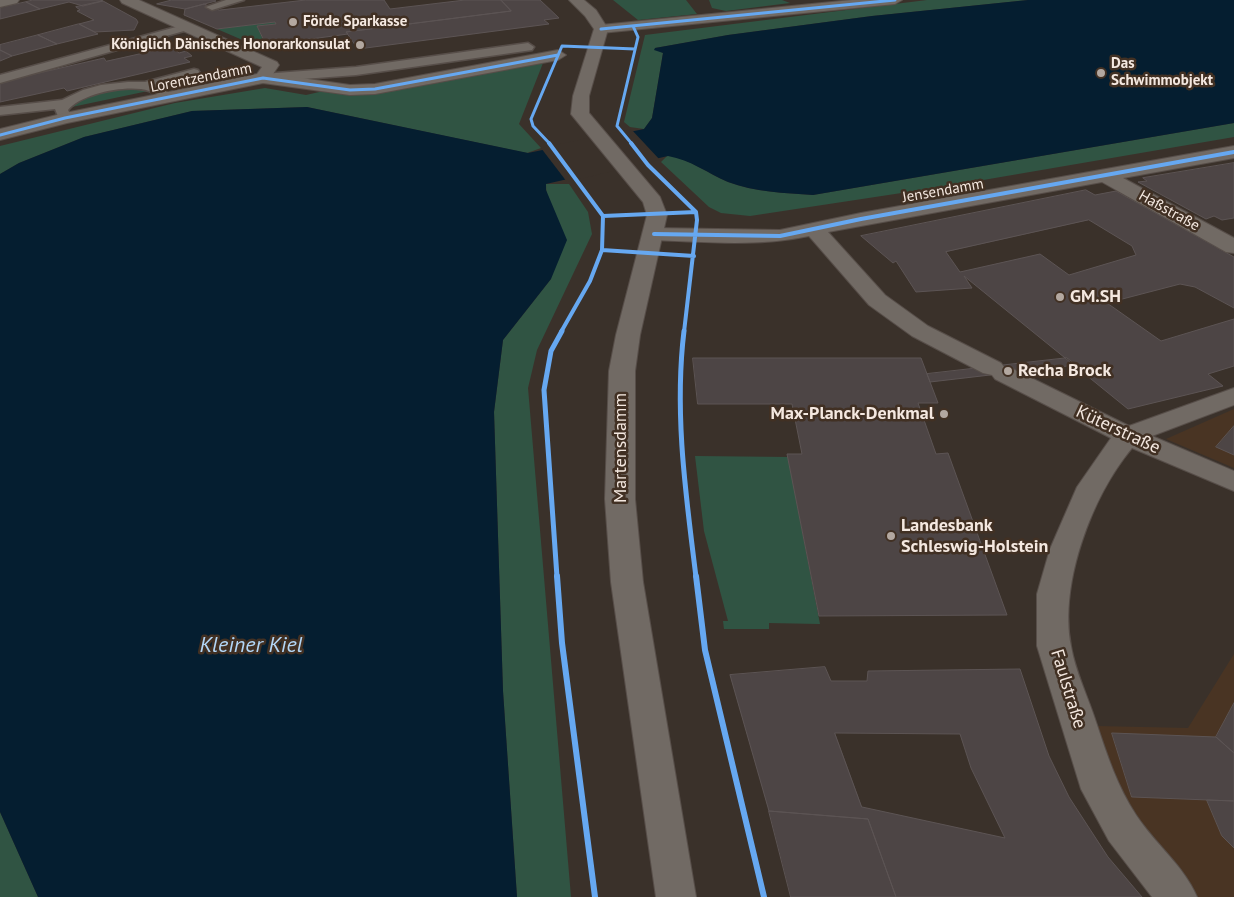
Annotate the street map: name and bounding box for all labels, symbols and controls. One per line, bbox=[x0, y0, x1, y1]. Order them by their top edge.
place label: Förde Sparkasse bbox=[303, 13, 407, 31]
marker: Förde Sparkasse bbox=[287, 16, 299, 28]
place label: Königlich Dänisches Honorarkonsulat bbox=[111, 36, 350, 54]
marker: Königlich Dänisches Honorarkonsulat bbox=[354, 39, 366, 51]
place label: Das Schwimmobjekt bbox=[1111, 55, 1213, 90]
street label: Lorentzendamm bbox=[149, 59, 253, 97]
marker: Das Schwimmobjekt bbox=[1095, 67, 1107, 79]
street label: Jensendamm bbox=[901, 175, 985, 207]
street label: Haßstraße bbox=[1135, 187, 1203, 235]
place label: GM.SH bbox=[1070, 286, 1121, 308]
marker: GM.SH bbox=[1054, 291, 1066, 303]
place label: Recha Brock bbox=[1018, 360, 1111, 382]
marker: Recha Brock bbox=[1002, 365, 1014, 377]
street label: Martensdamm bbox=[610, 393, 632, 503]
street label: Küterstraße bbox=[1072, 401, 1164, 459]
place label: Max-Planck-Denkmal bbox=[771, 403, 934, 425]
marker: Max-Planck-Denkmal bbox=[938, 408, 950, 420]
place label: Landesbank Schleswig-Holstein bbox=[901, 515, 1048, 558]
marker: Landesbank Schleswig-Holstein bbox=[885, 530, 897, 542]
water label: Kleiner Kiel bbox=[199, 633, 303, 659]
street label: Faulstraße bbox=[1046, 647, 1090, 731]

